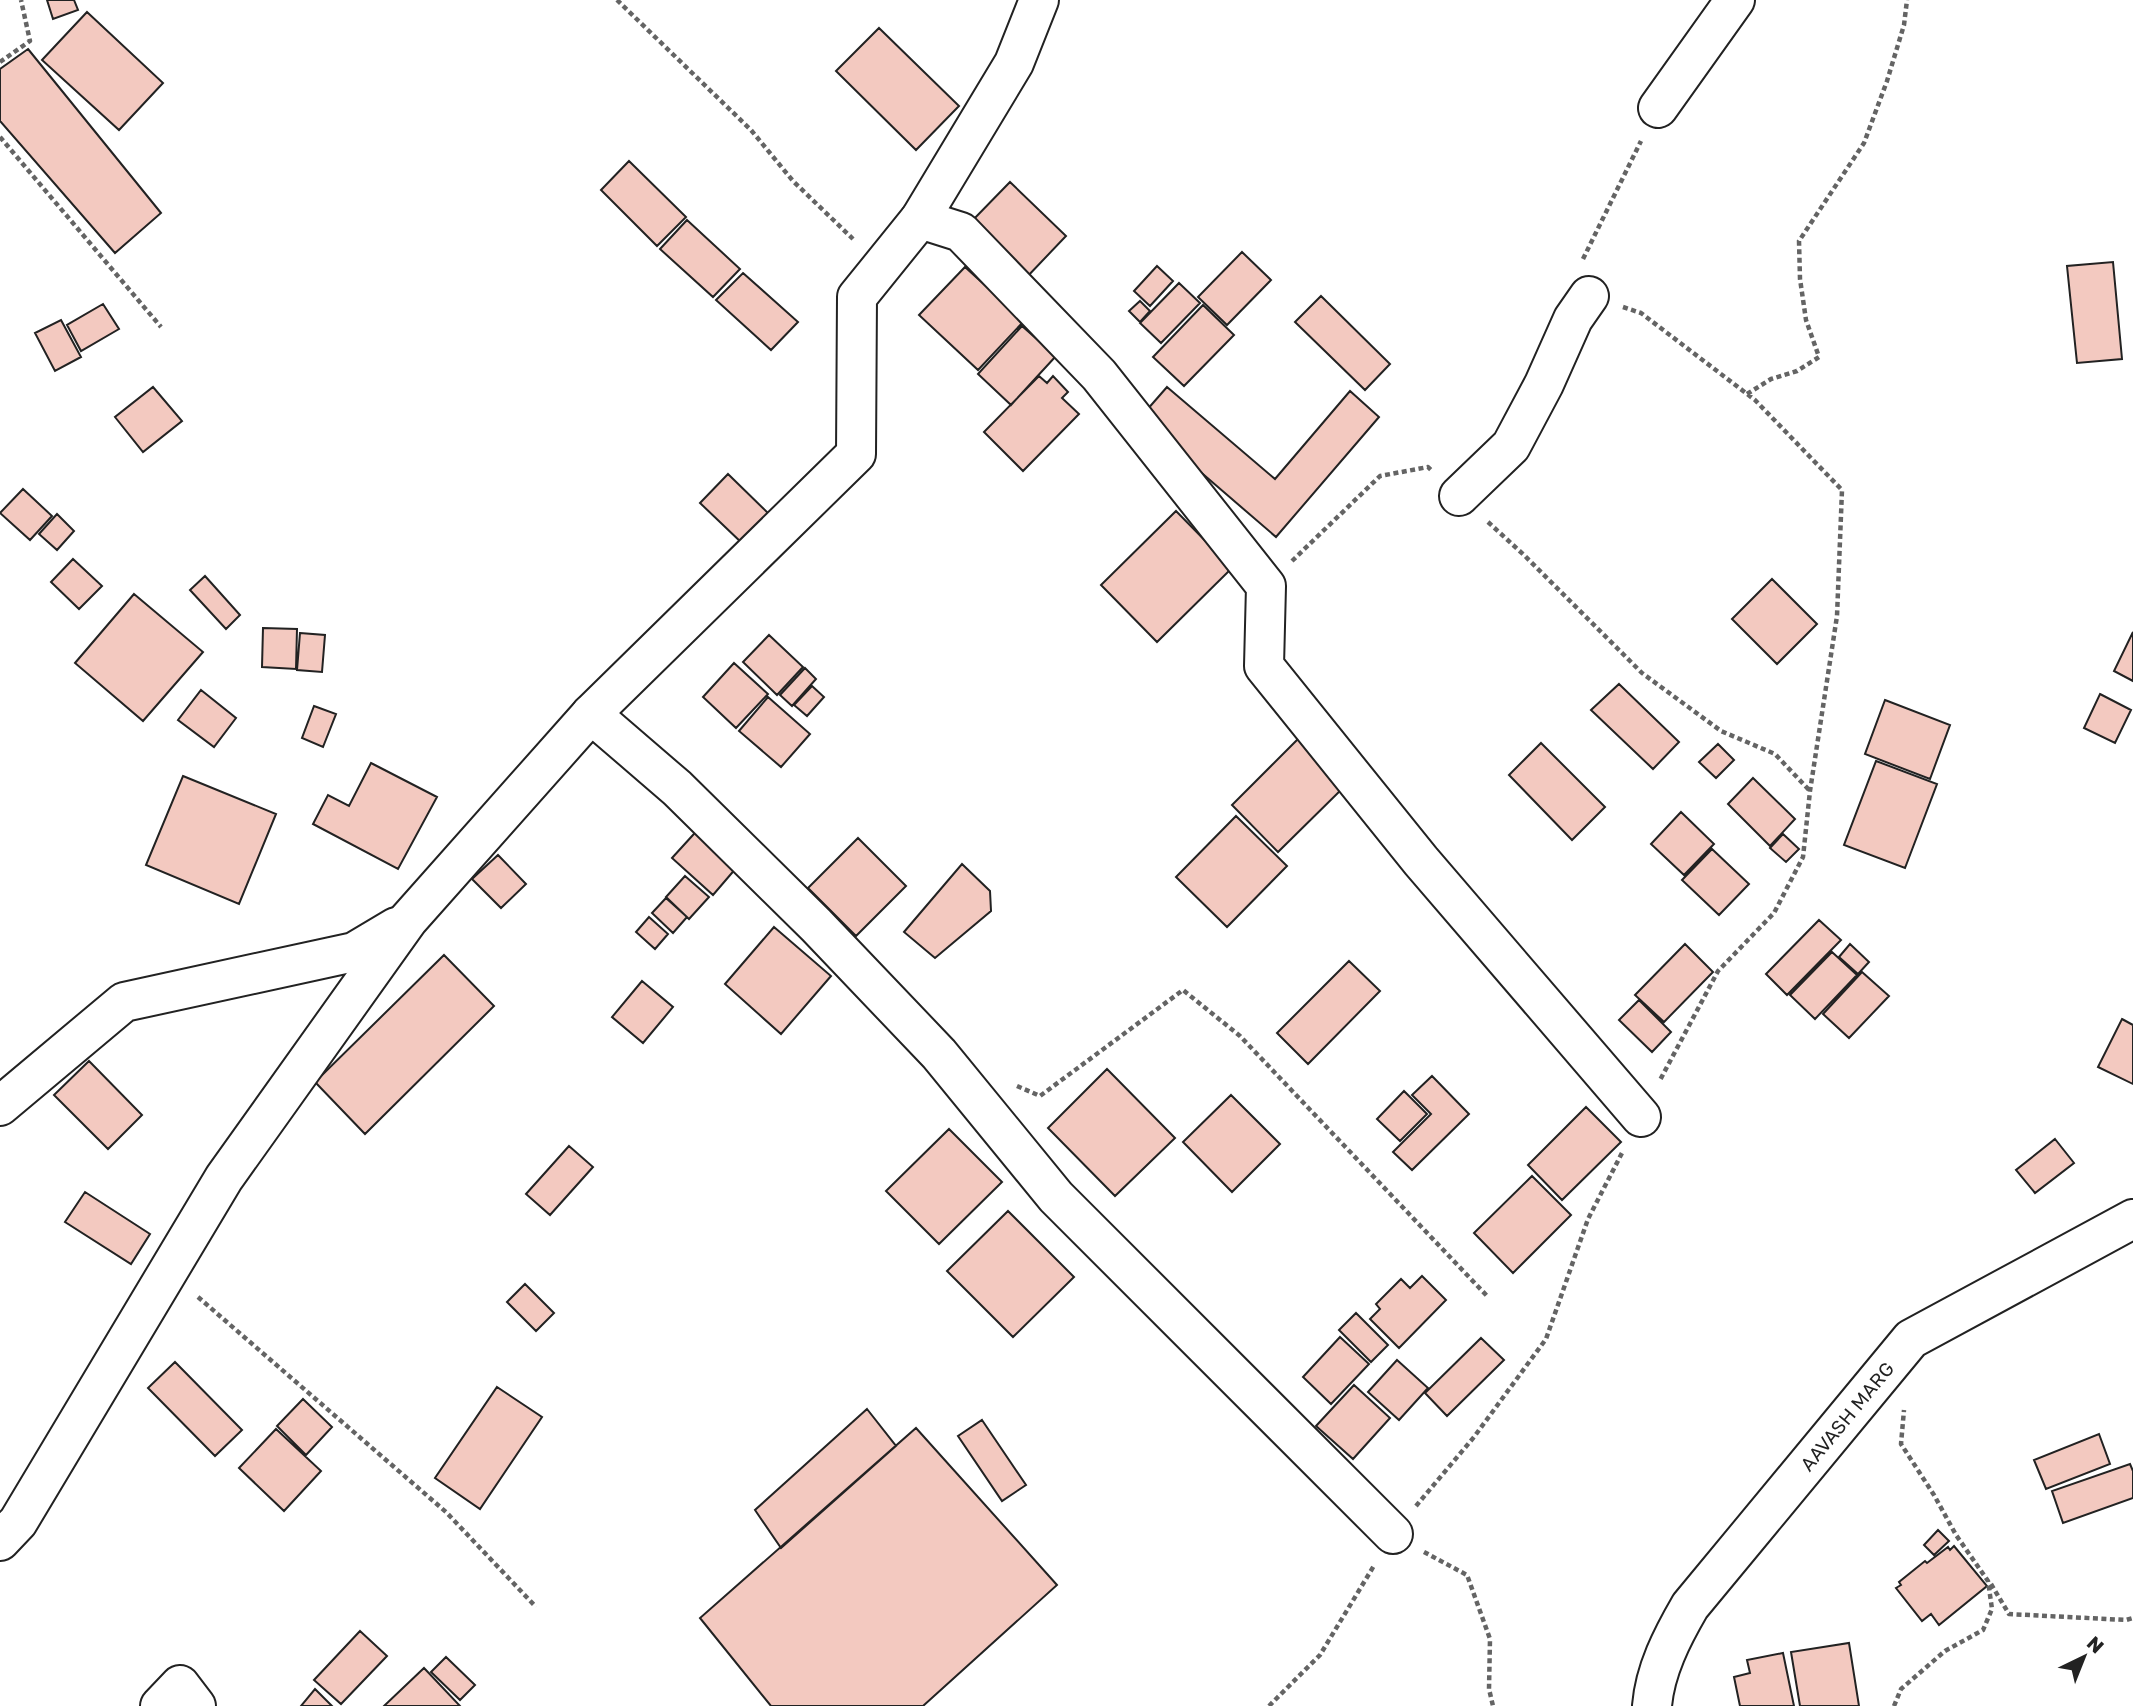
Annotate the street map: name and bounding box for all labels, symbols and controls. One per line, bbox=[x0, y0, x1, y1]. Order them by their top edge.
street label: AAVASH MARG bbox=[1795, 1357, 1898, 1475]
north arrow bbox=[2049, 1622, 2119, 1692]
text: N bbox=[2083, 1631, 2109, 1658]

